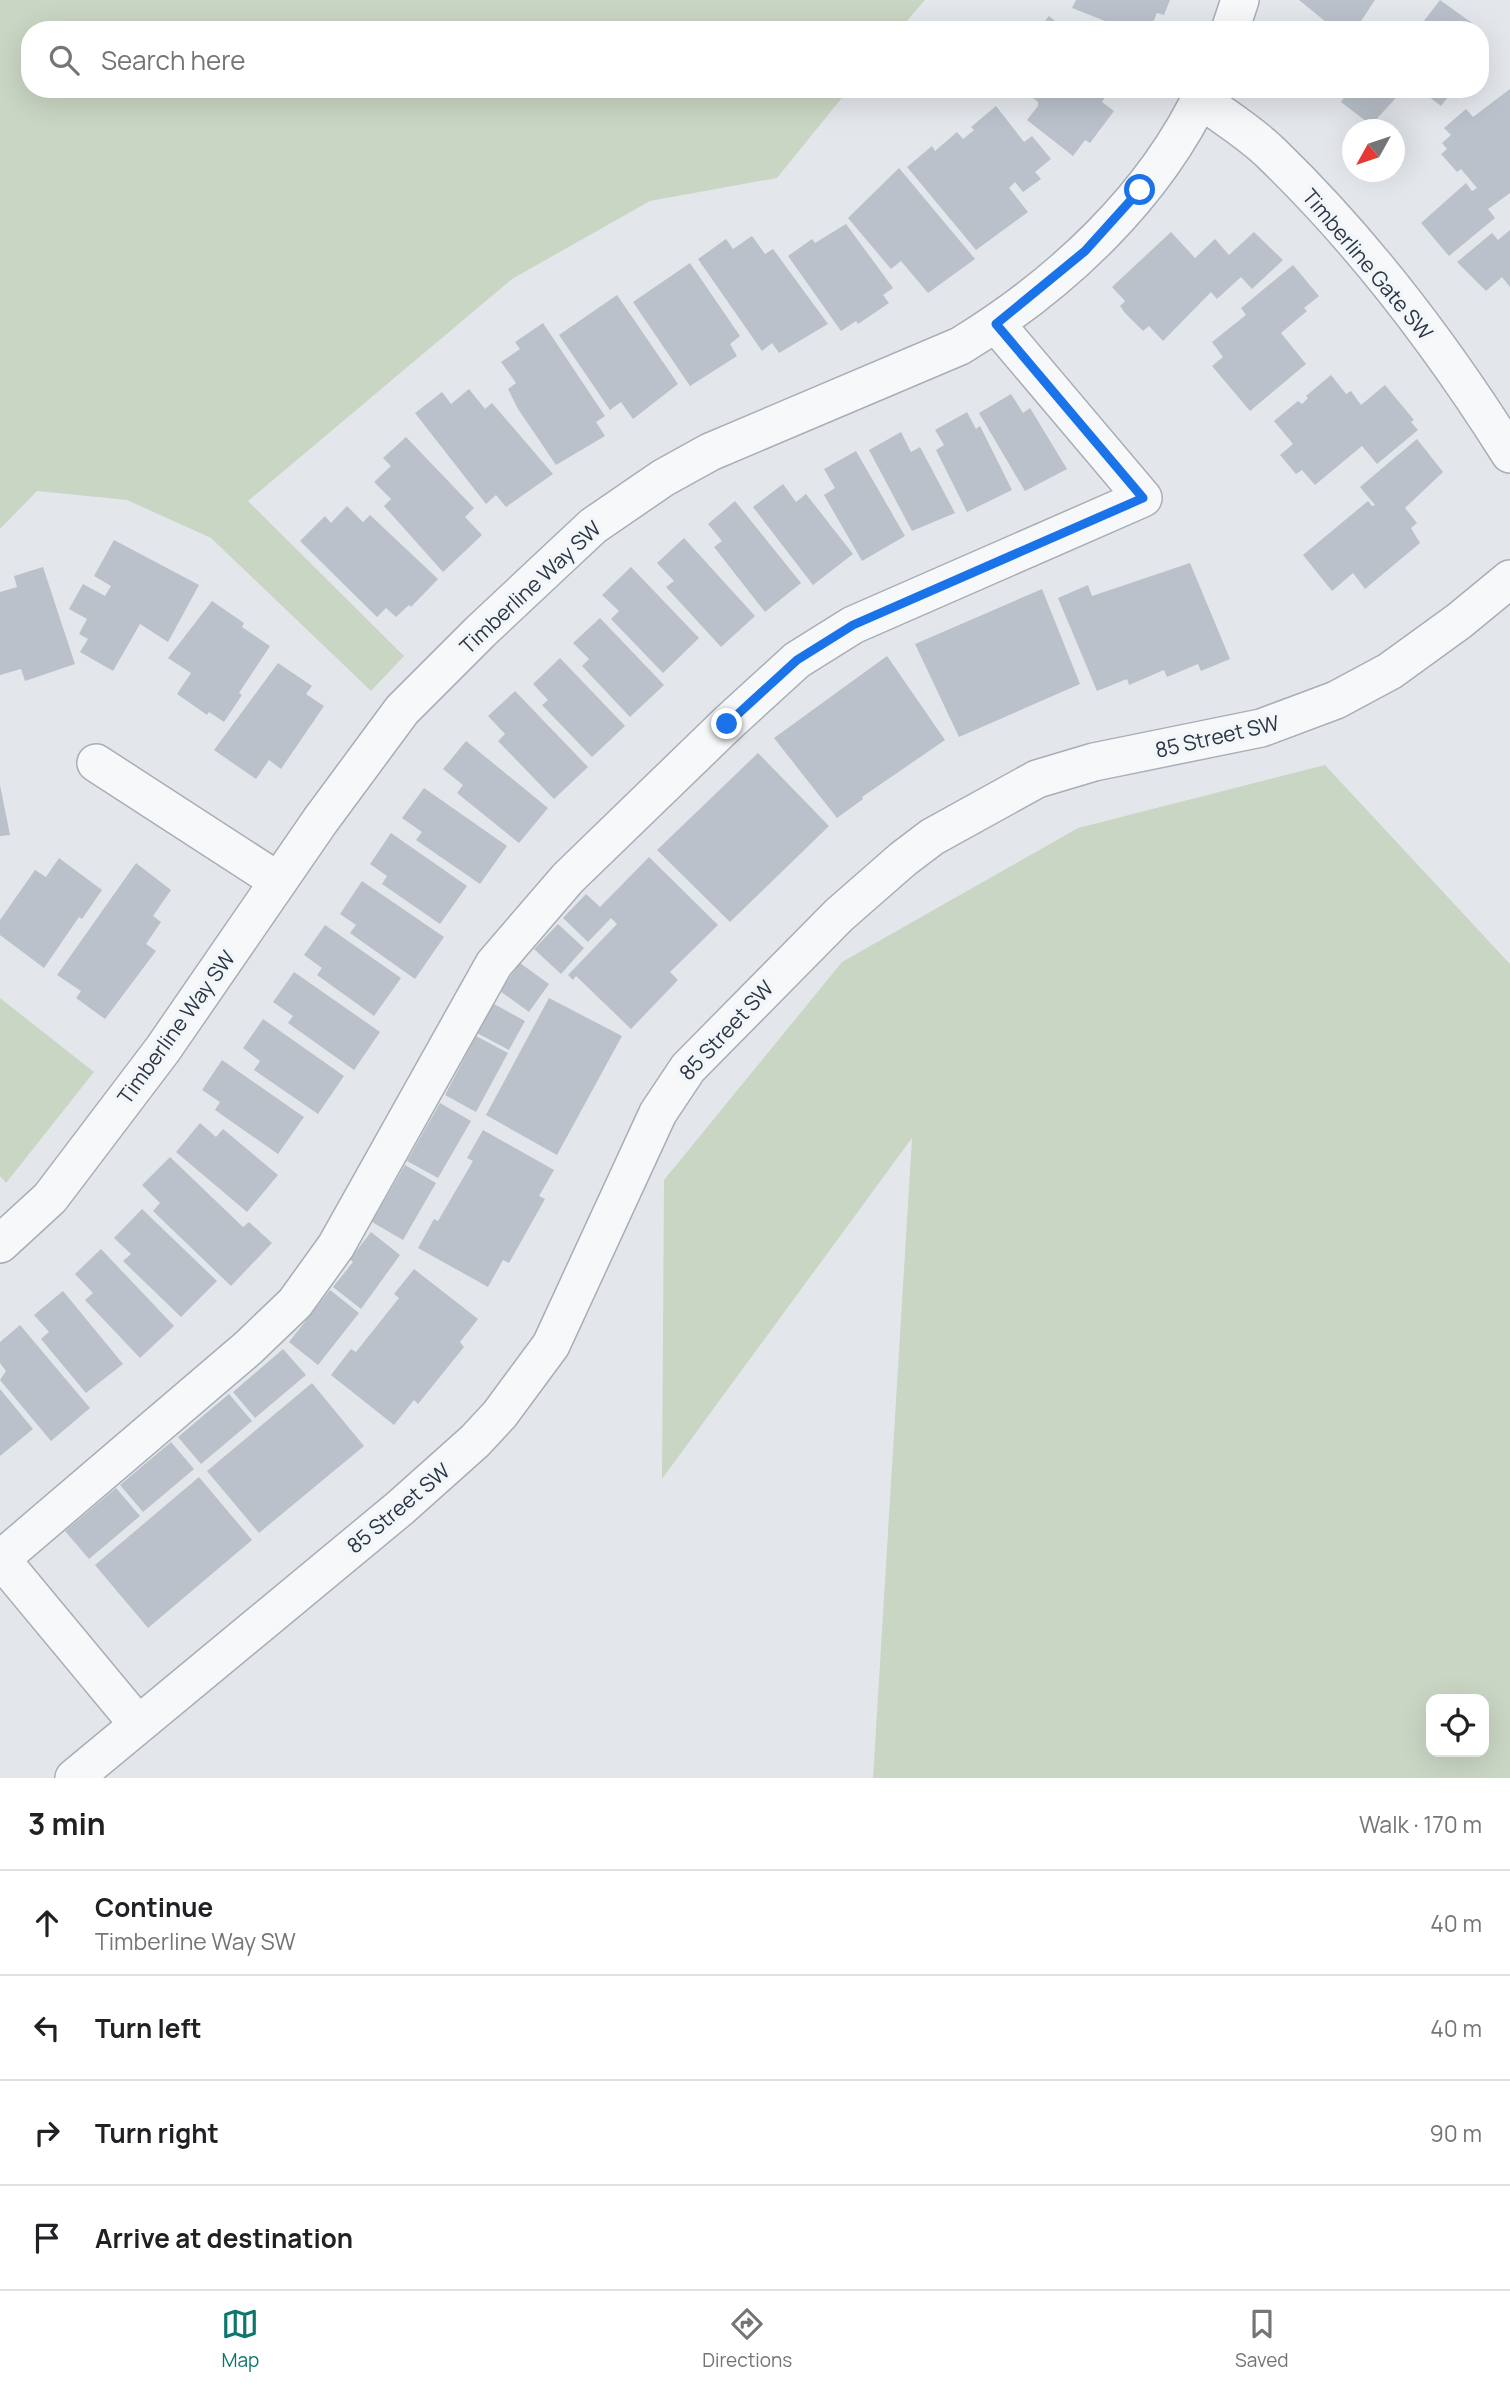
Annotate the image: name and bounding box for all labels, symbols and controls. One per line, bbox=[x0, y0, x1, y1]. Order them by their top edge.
search box bbox=[21, 21, 1489, 98]
icon: search bbox=[45, 41, 83, 79]
text: Search here bbox=[101, 42, 246, 78]
north arrow bbox=[1342, 119, 1405, 182]
route start bbox=[1124, 174, 1155, 205]
street label: Timberline Gate SW bbox=[1296, 182, 1440, 346]
street label: Timberline Way SW bbox=[453, 514, 607, 660]
route end bbox=[711, 708, 742, 739]
street label: 85 Street SW bbox=[1152, 708, 1282, 764]
street label: Timberline Way SW bbox=[111, 944, 241, 1109]
street label: 85 Street SW bbox=[673, 974, 780, 1086]
street label: 85 Street SW bbox=[341, 1456, 456, 1559]
map controls bbox=[1426, 1694, 1489, 1757]
button: locate bbox=[1426, 1694, 1489, 1757]
text: 3 min bbox=[28, 1803, 106, 1844]
text: Walk · 170 m bbox=[1359, 1808, 1482, 1840]
text: Continue bbox=[95, 1889, 213, 1925]
icon: ahead bbox=[28, 1904, 66, 1942]
text: 40 m bbox=[1430, 1907, 1482, 1939]
text: Timberline Way SW bbox=[95, 1925, 296, 1957]
icon: left bbox=[28, 2009, 66, 2047]
text: Turn left bbox=[95, 2010, 202, 2046]
text: 40 m bbox=[1430, 2012, 1482, 2044]
icon: right bbox=[28, 2114, 66, 2152]
text: Turn right bbox=[95, 2115, 219, 2151]
text: 90 m bbox=[1430, 2117, 1482, 2149]
icon: arrive bbox=[28, 2219, 66, 2257]
text: Arrive at destination bbox=[95, 2220, 353, 2256]
tab: Map bbox=[221, 2305, 259, 2373]
tab: Directions bbox=[702, 2305, 792, 2373]
tab: Saved bbox=[1235, 2305, 1289, 2373]

